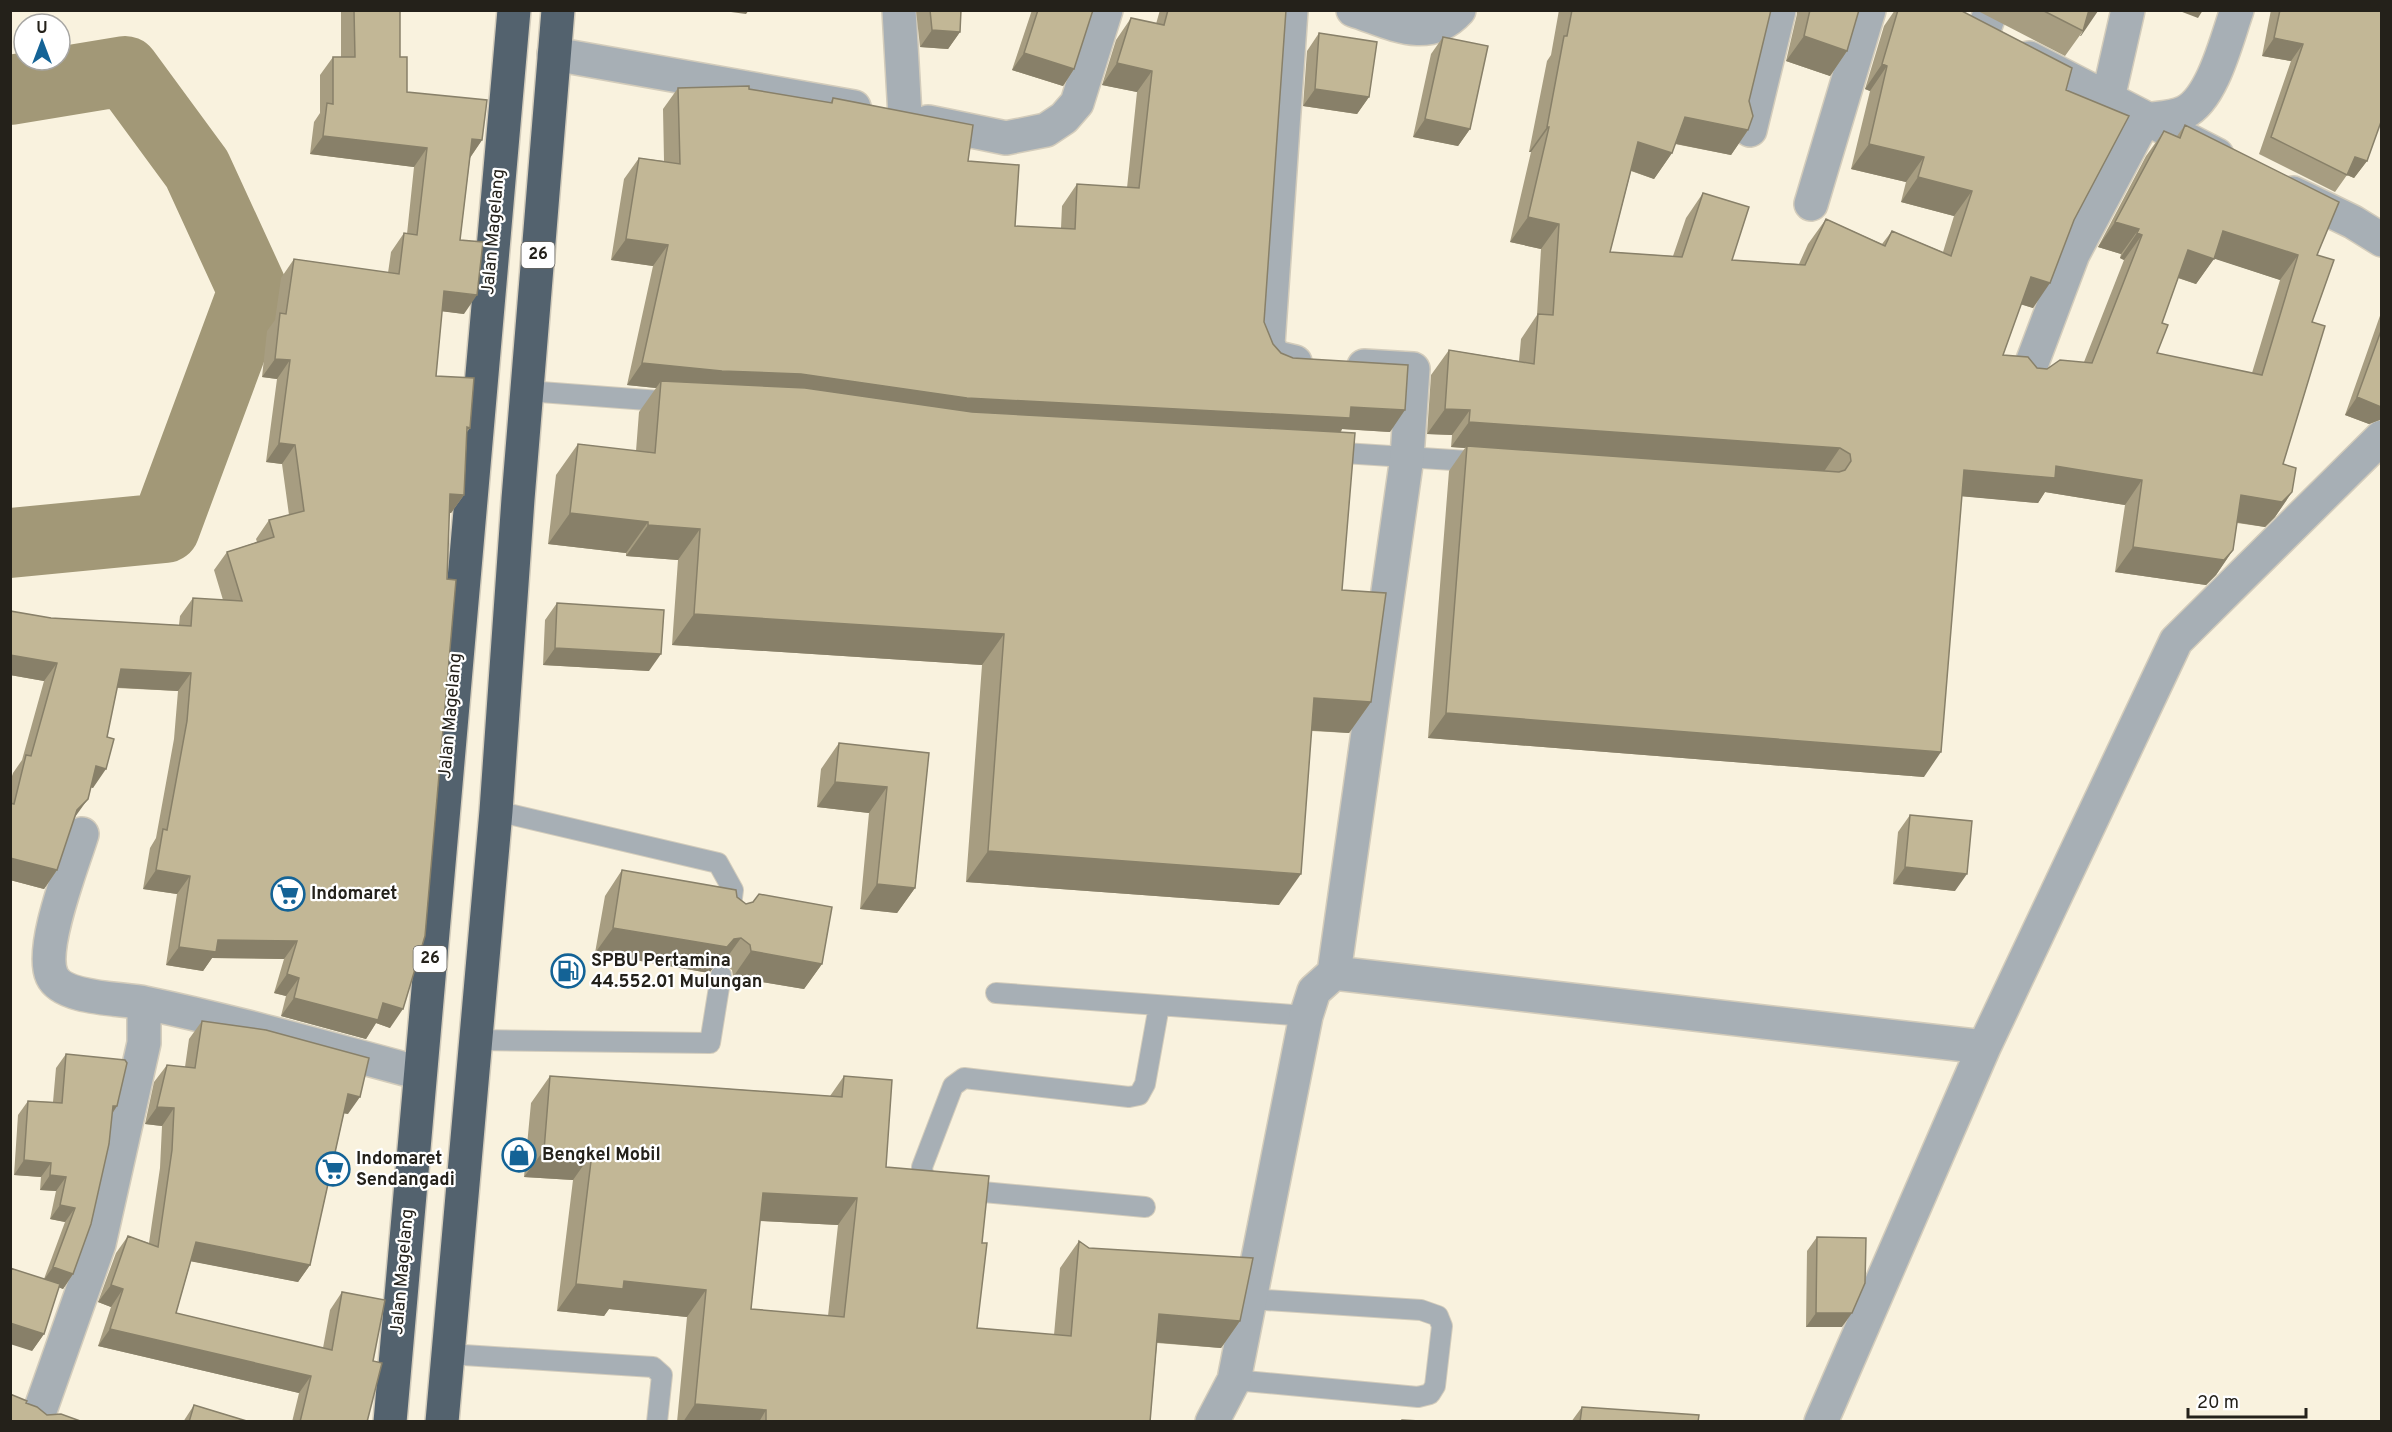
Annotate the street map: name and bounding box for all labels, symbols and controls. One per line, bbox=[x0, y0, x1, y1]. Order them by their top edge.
north arrow bbox=[12, 12, 72, 72]
text: U bbox=[36, 19, 48, 39]
street label: Jalan Magelang bbox=[477, 168, 511, 296]
road number: 26 bbox=[522, 242, 554, 268]
street label: Jalan Magelang bbox=[434, 652, 468, 780]
supermarket icon: Indomaret bbox=[270, 876, 306, 912]
place label: Indomaret bbox=[311, 883, 397, 906]
road number: 26 bbox=[414, 946, 446, 972]
place label: SPBU Pertamina 44.552.01 Mulungan bbox=[591, 950, 762, 994]
fuel station icon: SPBU Pertamina 44.552.01 Mulungan bbox=[550, 953, 586, 989]
shop icon: Bengkel Mobil bbox=[501, 1137, 537, 1173]
place label: Bengkel Mobil bbox=[542, 1144, 661, 1167]
place label: Indomaret Sendangadi bbox=[356, 1148, 455, 1192]
supermarket icon: Indomaret Sendangadi bbox=[315, 1151, 351, 1187]
street label: Jalan Magelang bbox=[386, 1208, 420, 1336]
scale bar bbox=[2188, 1381, 2306, 1419]
text: 20 m bbox=[2197, 1392, 2239, 1415]

